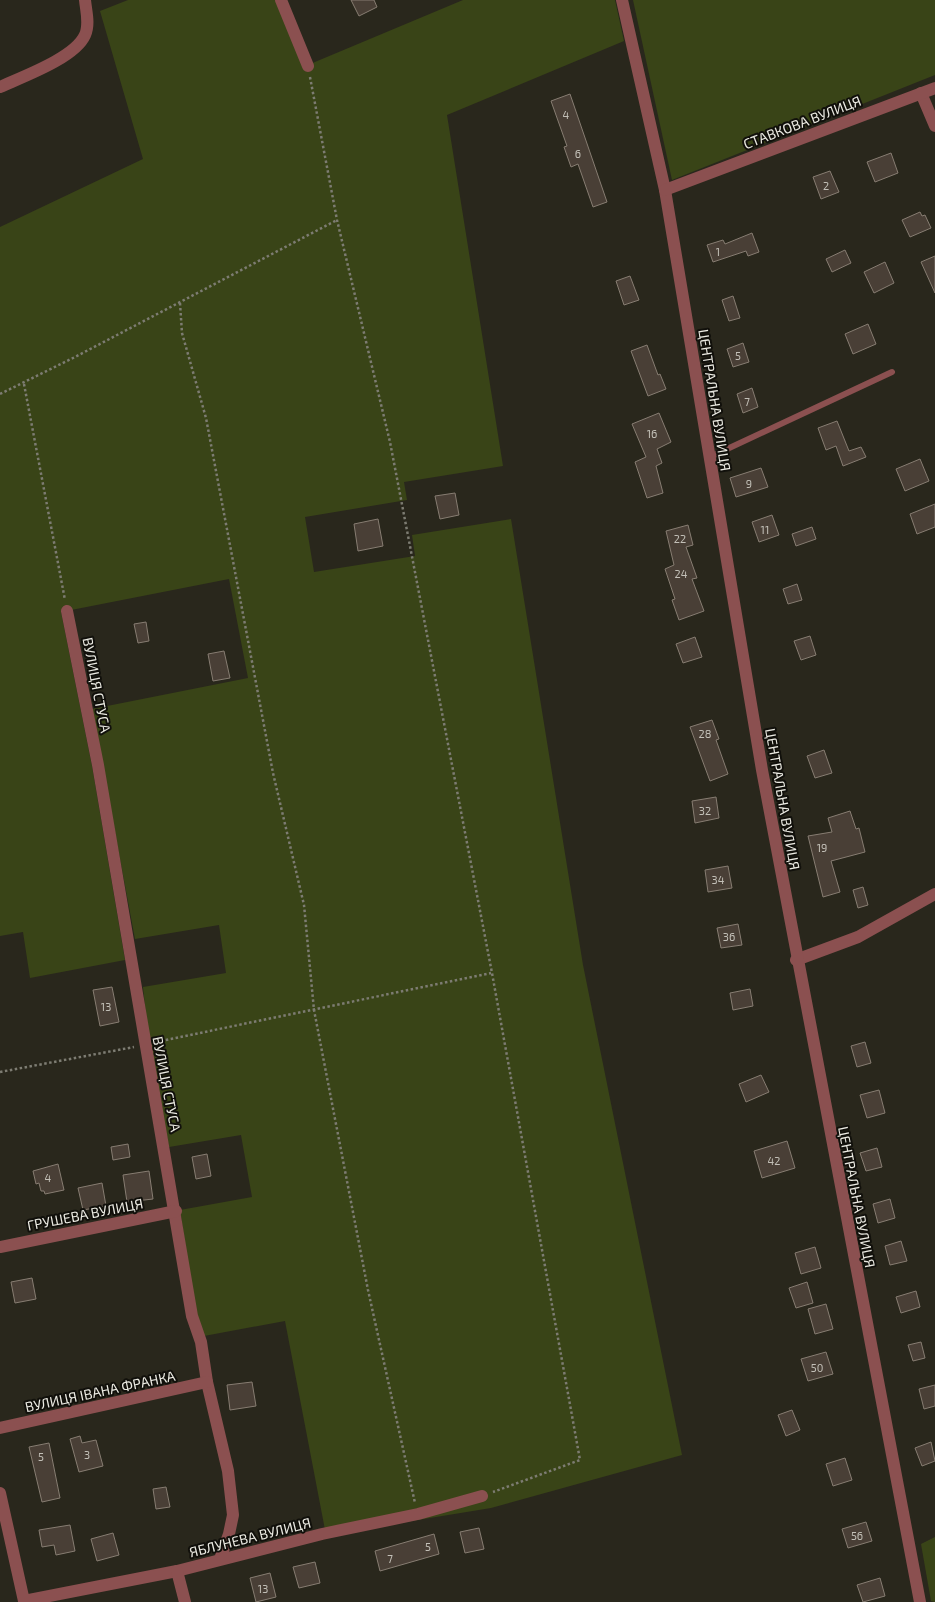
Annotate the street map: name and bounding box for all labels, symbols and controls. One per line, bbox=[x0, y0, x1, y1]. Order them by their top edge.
street label: СТАВКОВА ВУЛИЦЯ bbox=[741, 92, 863, 152]
house number: 4 bbox=[563, 108, 570, 121]
house number: 6 bbox=[575, 147, 581, 160]
house number: 2 bbox=[823, 179, 829, 192]
house number: 1 bbox=[716, 245, 720, 258]
street label: ЦЕНТРАЛЬНА ВУЛИЦЯ bbox=[695, 328, 735, 472]
house number: 5 bbox=[735, 349, 741, 362]
house number: 7 bbox=[744, 395, 750, 408]
house number: 16 bbox=[647, 427, 657, 440]
house number: 9 bbox=[746, 477, 752, 490]
house number: 11 bbox=[761, 523, 769, 536]
house number: 22 bbox=[674, 532, 686, 545]
house number: 24 bbox=[675, 567, 688, 580]
street label: ВУЛИЦЯ СТУСА bbox=[79, 636, 115, 734]
house number: 28 bbox=[699, 727, 711, 740]
street label: ЦЕНТРАЛЬНА ВУЛИЦЯ bbox=[762, 727, 804, 871]
house number: 32 bbox=[699, 804, 711, 817]
house number: 19 bbox=[817, 841, 827, 854]
house number: 34 bbox=[712, 873, 725, 886]
house number: 36 bbox=[723, 930, 735, 943]
house number: 13 bbox=[101, 1000, 111, 1013]
street label: ВУЛИЦЯ СТУСА bbox=[149, 1035, 185, 1133]
street label: ЦЕНТРАЛЬНА ВУЛИЦЯ bbox=[835, 1125, 879, 1269]
house number: 42 bbox=[768, 1154, 780, 1167]
house number: 4 bbox=[45, 1171, 52, 1184]
street label: ГРУШЕВА ВУЛИЦЯ bbox=[26, 1194, 144, 1234]
house number: 50 bbox=[811, 1361, 823, 1374]
street label: ВУЛИЦЯ ІВАНА ФРАНКА bbox=[23, 1367, 177, 1415]
house number: 3 bbox=[84, 1448, 90, 1461]
house number: 5 bbox=[38, 1450, 44, 1463]
street label: ЯБЛУНЕВА ВУЛИЦЯ bbox=[187, 1514, 313, 1560]
house number: 56 bbox=[851, 1529, 863, 1542]
house number: 5 bbox=[425, 1540, 431, 1553]
house number: 7 bbox=[387, 1552, 393, 1565]
house number: 13 bbox=[258, 1582, 268, 1595]

